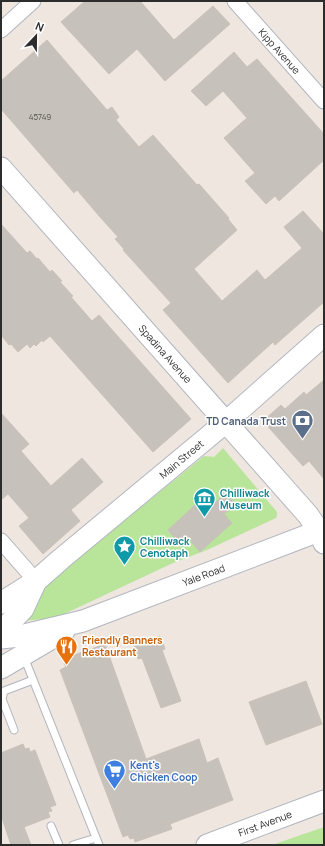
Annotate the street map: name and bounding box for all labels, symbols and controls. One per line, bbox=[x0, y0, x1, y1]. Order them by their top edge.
north arrow bbox=[16, 16, 56, 56]
text: N bbox=[33, 18, 46, 35]
street label: Kipp Avenue bbox=[256, 25, 304, 77]
house number: 45749 bbox=[29, 111, 51, 122]
street label: Spadina Avenue bbox=[136, 321, 195, 386]
bank icon: TD Canada Trust bbox=[289, 408, 315, 441]
place label: TD Canada Trust bbox=[206, 414, 286, 428]
street label: Main Street bbox=[156, 437, 206, 482]
museum icon: Chilliwack Museum bbox=[191, 486, 217, 519]
place label: Chilliwack Museum bbox=[220, 486, 270, 512]
place icon: Chilliwack Cenotaph bbox=[111, 534, 137, 567]
place label: Chilliwack Cenotaph bbox=[140, 534, 190, 560]
street label: Yale Road bbox=[180, 560, 227, 589]
restaurant icon: Friendly Banners Restaurant bbox=[54, 633, 80, 666]
place label: Friendly Banners Restaurant bbox=[82, 633, 163, 659]
supermarket icon: Kent's Chicken Coop bbox=[101, 758, 127, 791]
place label: Kent's Chicken Coop bbox=[130, 758, 198, 784]
street label: First Avenue bbox=[236, 807, 294, 840]

